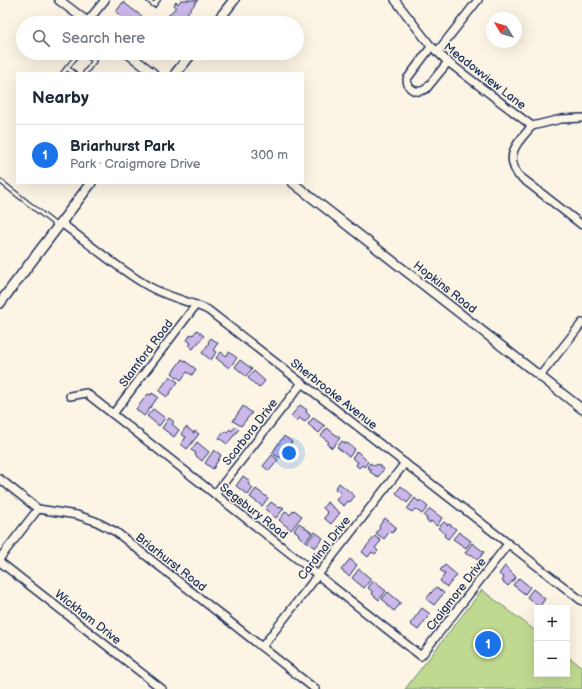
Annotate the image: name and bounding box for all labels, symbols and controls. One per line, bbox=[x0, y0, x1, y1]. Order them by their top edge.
north arrow bbox=[486, 12, 522, 48]
search box bbox=[16, 16, 304, 60]
icon: search bbox=[30, 27, 52, 49]
text: Search here bbox=[62, 29, 145, 48]
street label: Meadowview Lane bbox=[441, 40, 529, 113]
text: Nearby bbox=[32, 88, 89, 108]
text: Briarhurst Park bbox=[70, 137, 175, 156]
text: 1 bbox=[42, 147, 48, 163]
text: 300 m bbox=[250, 147, 288, 163]
text: Park · Craigmore Drive bbox=[70, 156, 200, 172]
street label: Hopkins Road bbox=[410, 258, 479, 317]
street label: Stamford Road bbox=[116, 316, 177, 390]
street label: Sherbrooke Avenue bbox=[287, 356, 380, 433]
street label: Scarbora Drive bbox=[220, 396, 281, 469]
your location bbox=[279, 443, 299, 463]
street label: Segsbury Road bbox=[217, 480, 291, 543]
street label: Cardinal Drive bbox=[295, 513, 354, 583]
street label: Briarhurst Road bbox=[132, 530, 209, 595]
street label: Craigmore Drive bbox=[423, 555, 490, 634]
street label: Wickham Drive bbox=[51, 587, 124, 648]
map controls bbox=[534, 605, 570, 677]
button: + bbox=[534, 605, 570, 641]
pin: 1 bbox=[475, 629, 501, 659]
button: − bbox=[534, 641, 570, 677]

